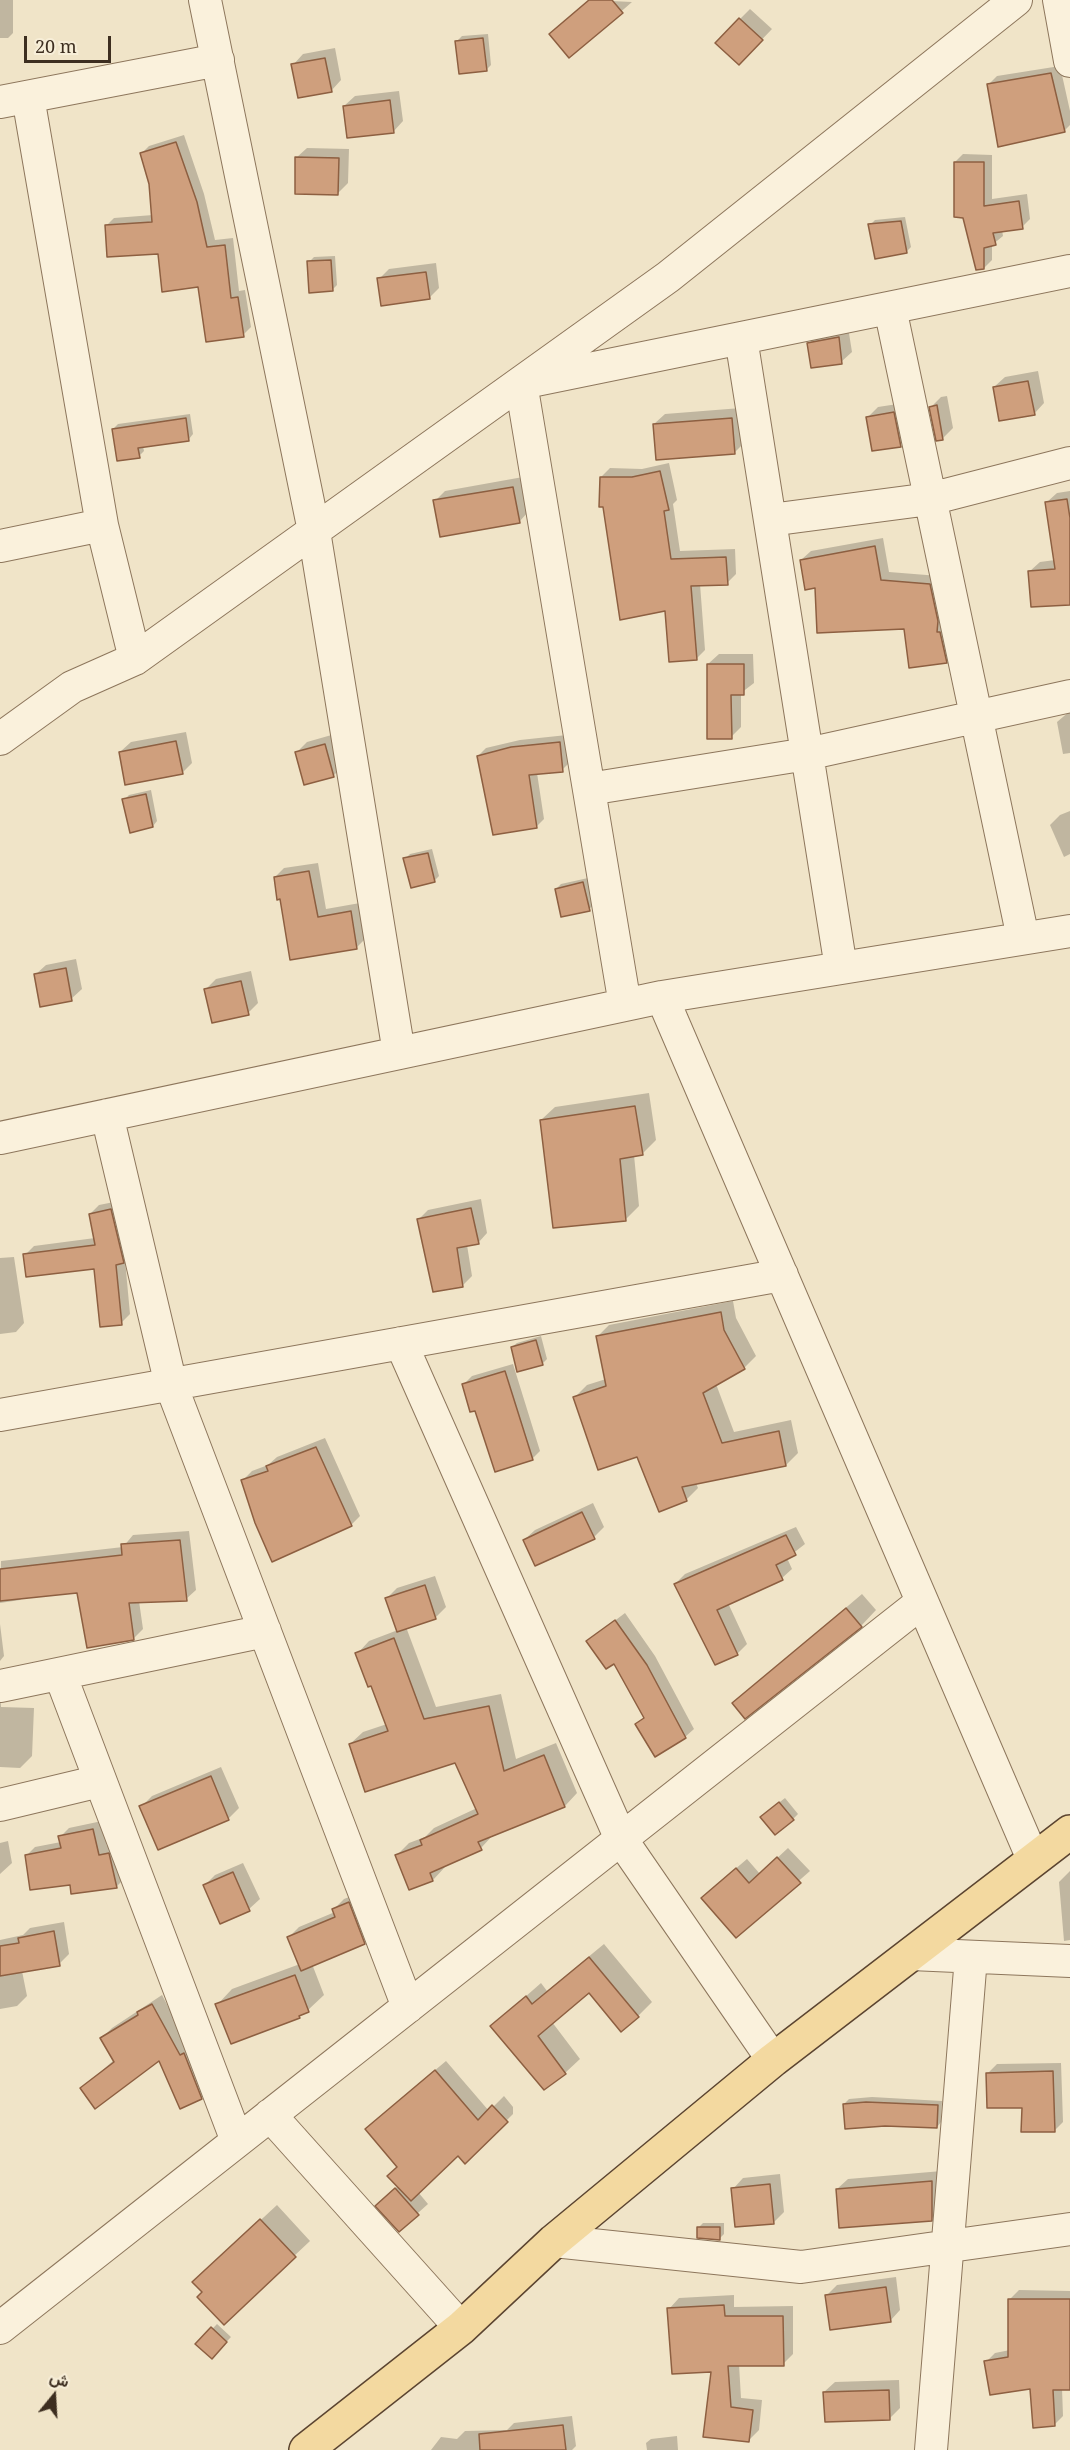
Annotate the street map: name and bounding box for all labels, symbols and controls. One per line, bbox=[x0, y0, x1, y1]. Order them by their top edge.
scale bar bbox=[27, 24, 114, 62]
text: 20 m bbox=[35, 34, 77, 58]
text: ش bbox=[47, 2365, 72, 2392]
north arrow bbox=[24, 2366, 84, 2426]

